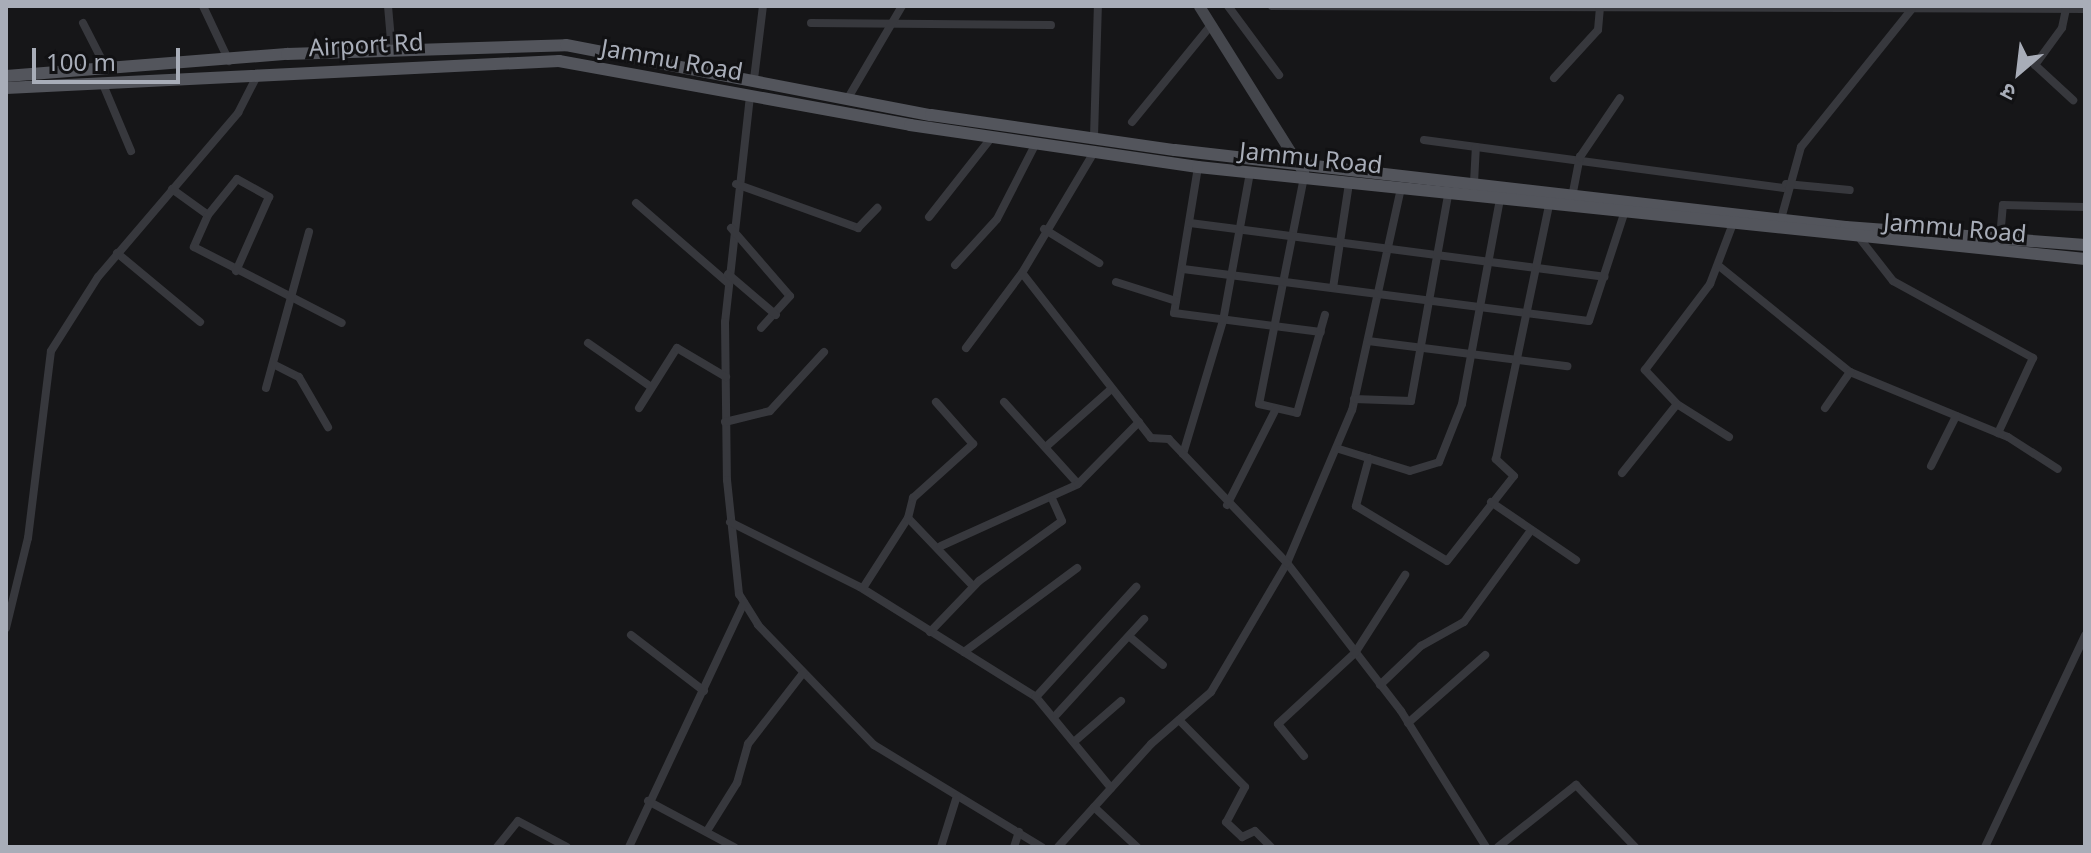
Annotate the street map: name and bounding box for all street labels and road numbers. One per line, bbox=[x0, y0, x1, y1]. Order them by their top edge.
street label: Airport Rd bbox=[308, 27, 424, 61]
street label: Jammu Road bbox=[599, 32, 745, 86]
street label: Jammu Road bbox=[1238, 135, 1384, 179]
street label: Jammu Road bbox=[1882, 206, 2028, 248]

